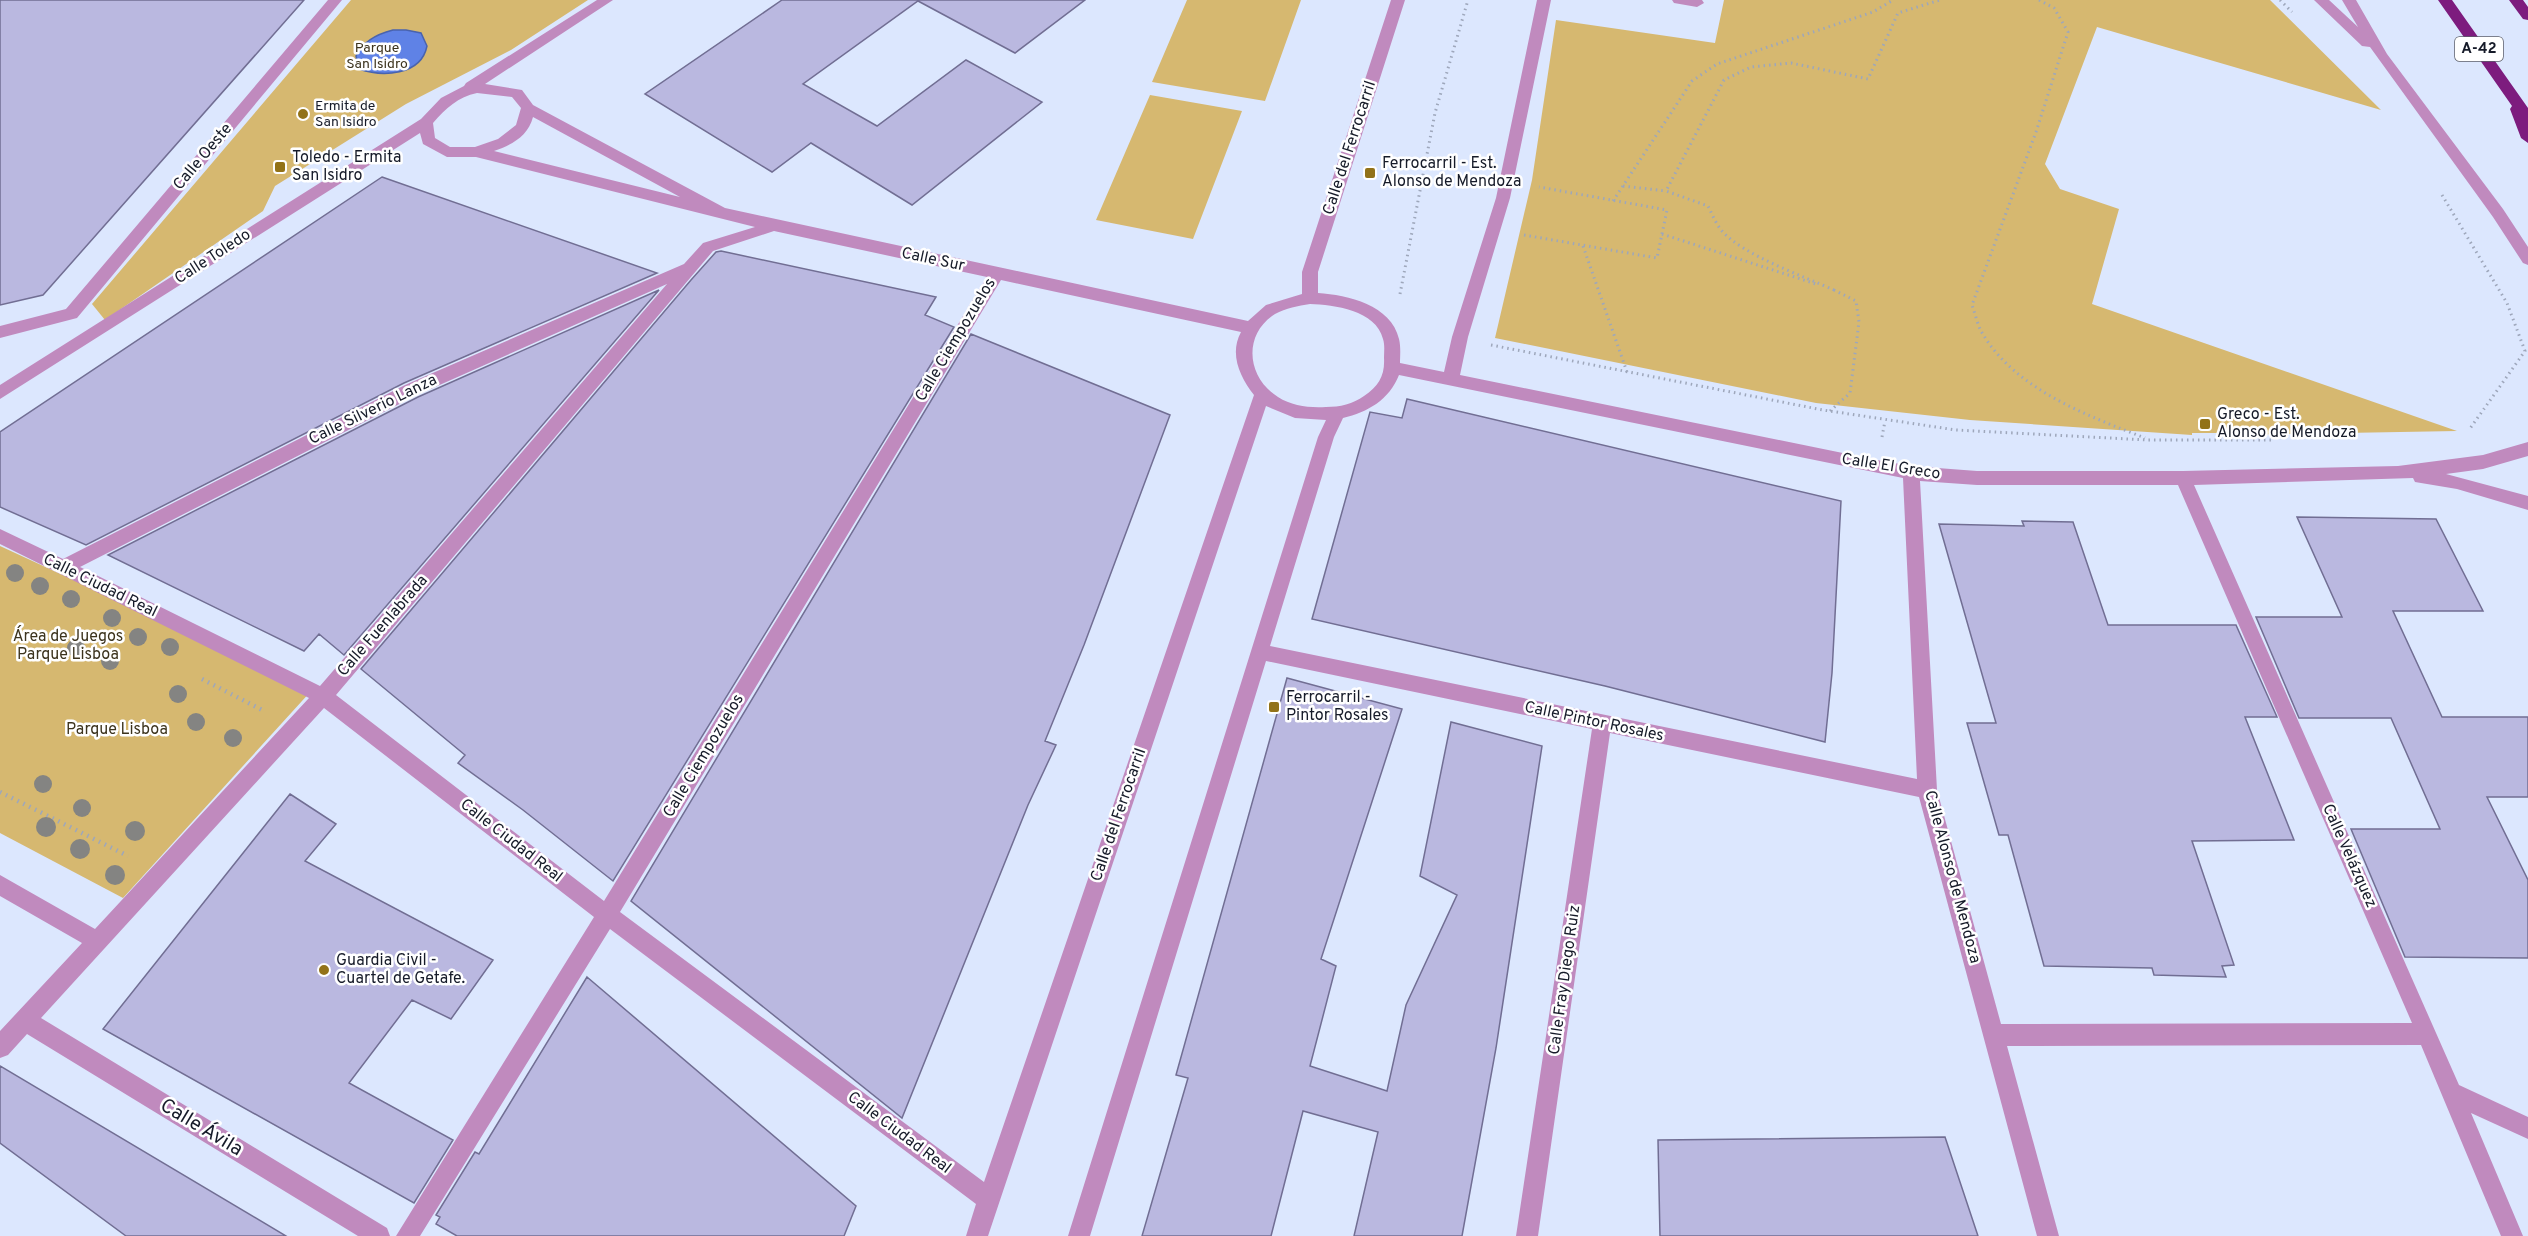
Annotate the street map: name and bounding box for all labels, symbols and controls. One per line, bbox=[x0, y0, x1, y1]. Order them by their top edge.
road number: A-42 bbox=[2455, 37, 2503, 61]
park label: Parque San Isidro bbox=[346, 40, 408, 73]
street label: Calle del Ferrocarril bbox=[1319, 78, 1381, 218]
place label: Ermita de San Isidro bbox=[315, 98, 377, 131]
marker: Ermita de San Isidro bbox=[296, 107, 310, 121]
street label: Calle Oeste bbox=[169, 119, 237, 195]
place label: Toledo - Ermita San Isidro bbox=[292, 148, 401, 186]
place label: Ferrocarril - Est. Alonso de Mendoza bbox=[1382, 154, 1521, 192]
marker: Toledo - Ermita San Isidro bbox=[273, 160, 287, 174]
marker: Ferrocarril - Est. Alonso de Mendoza bbox=[1363, 166, 1377, 180]
street label: Calle Toledo bbox=[171, 225, 255, 289]
street label: Calle Sur bbox=[899, 244, 967, 276]
street label: Calle Ciempozuelos bbox=[911, 275, 1001, 405]
street label: Calle Silverio Lanza bbox=[306, 370, 440, 450]
place label: Greco - Est. Alonso de Mendoza bbox=[2217, 405, 2356, 443]
marker: Greco - Est. Alonso de Mendoza bbox=[2198, 417, 2212, 431]
street label: Calle El Greco bbox=[1840, 449, 1942, 485]
street label: Calle Ciudad Real bbox=[40, 550, 160, 622]
street label: Calle Fuenlabrada bbox=[333, 571, 433, 681]
park label: Área de Juegos Parque Lisboa bbox=[13, 625, 123, 665]
place label: Ferrocarril - Pintor Rosales bbox=[1286, 688, 1389, 726]
street label: Calle Ciempozuelos bbox=[659, 691, 749, 821]
street label: Calle Pintor Rosales bbox=[1522, 697, 1666, 747]
marker: Ferrocarril - Pintor Rosales bbox=[1267, 700, 1281, 714]
park label: Parque Lisboa bbox=[66, 720, 168, 740]
street label: Calle del Ferrocarril bbox=[1087, 746, 1151, 884]
street label: Calle Alonso de Mendoza bbox=[1919, 788, 1985, 966]
street label: Calle Ciudad Real bbox=[456, 795, 566, 887]
street label: Calle Velázquez bbox=[2317, 801, 2381, 911]
street label: Calle Fray Diego Ruiz bbox=[1545, 904, 1585, 1056]
place label: Guardia Civil - Cuartel de Getafe. bbox=[336, 951, 465, 989]
marker: Guardia Civil - Cuartel de Getafe. bbox=[317, 963, 331, 977]
street label: Calle Ciudad Real bbox=[843, 1088, 955, 1178]
street label: Calle Ávila bbox=[155, 1091, 248, 1163]

